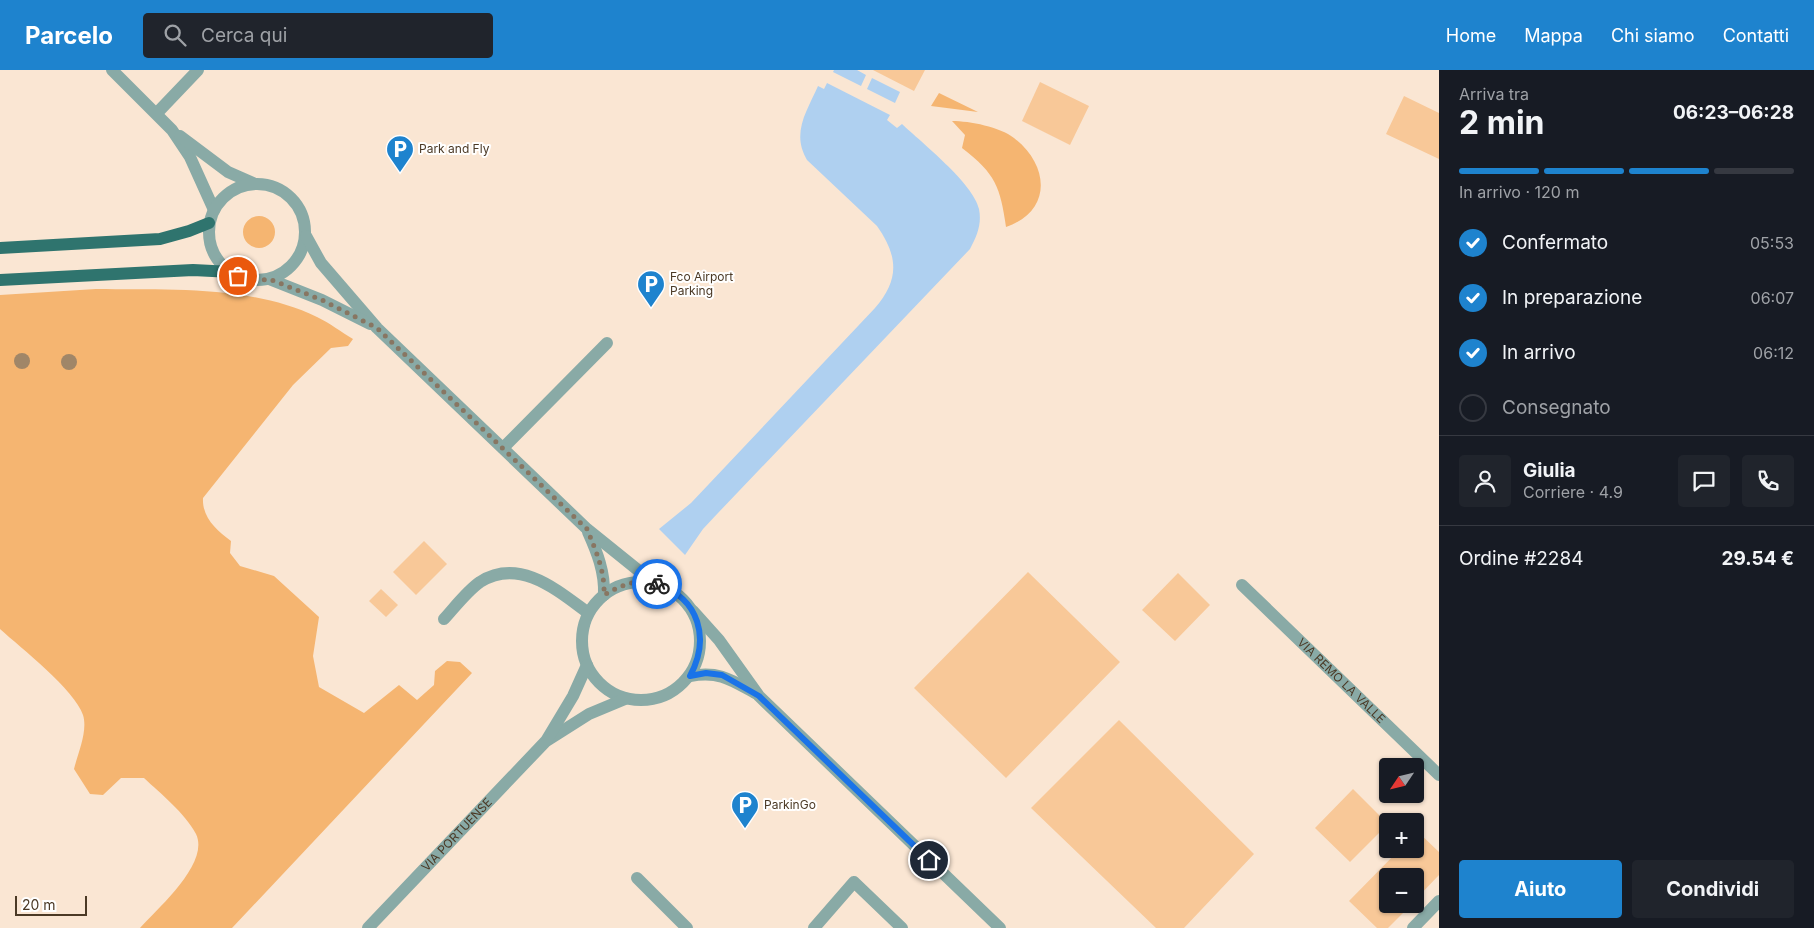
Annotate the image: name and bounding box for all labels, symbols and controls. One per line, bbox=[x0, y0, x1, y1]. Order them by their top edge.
search box bbox=[143, 13, 493, 58]
text: Parcelo bbox=[25, 21, 113, 50]
icon: search bbox=[161, 21, 189, 49]
text: Cerca qui bbox=[201, 24, 287, 47]
text: Home bbox=[1446, 25, 1496, 46]
text: Mappa bbox=[1524, 25, 1583, 46]
text: Chi siamo bbox=[1611, 25, 1695, 46]
text: Contatti bbox=[1723, 25, 1789, 46]
text: Arriva tra bbox=[1459, 84, 1529, 104]
text: 06:23–06:28 bbox=[1673, 101, 1794, 124]
text: 2 min bbox=[1459, 103, 1545, 142]
parking icon: Park and Fly bbox=[385, 134, 415, 173]
place label: Park and Fly bbox=[419, 141, 490, 156]
text: In arrivo · 120 m bbox=[1459, 182, 1579, 202]
icon: check bbox=[1459, 229, 1487, 257]
text: Confermato bbox=[1502, 231, 1608, 254]
text: 05:53 bbox=[1750, 233, 1794, 253]
pin bbox=[217, 255, 259, 297]
icon: bag bbox=[224, 262, 252, 290]
parking icon: Fco Airport Parking bbox=[636, 269, 666, 308]
place label: Fco Airport Parking bbox=[670, 269, 733, 298]
icon: check bbox=[1459, 284, 1487, 312]
text: In preparazione bbox=[1502, 286, 1642, 309]
text: 06:07 bbox=[1751, 288, 1794, 308]
icon: check bbox=[1459, 339, 1487, 367]
text: In arrivo bbox=[1502, 341, 1576, 364]
text: 06:12 bbox=[1753, 343, 1794, 363]
text: Consegnato bbox=[1502, 396, 1611, 419]
button: person bbox=[1459, 455, 1511, 507]
button: chat bbox=[1678, 455, 1730, 507]
button: phone bbox=[1742, 455, 1794, 507]
text: Giulia bbox=[1523, 459, 1576, 482]
text: Corriere · 4.9 bbox=[1523, 482, 1623, 502]
text: Ordine #2284 bbox=[1459, 547, 1583, 570]
text: 29.54 € bbox=[1722, 547, 1794, 570]
courier bbox=[632, 559, 682, 609]
icon: bike bbox=[643, 570, 671, 598]
street label: VIA REMO LA VALLE bbox=[1295, 635, 1389, 726]
north arrow bbox=[1379, 758, 1424, 802]
map controls bbox=[1379, 758, 1424, 913]
parking icon: ParkinGo bbox=[730, 790, 760, 829]
street label: VIA PORTUENSE bbox=[418, 794, 495, 874]
place label: ParkinGo bbox=[764, 797, 816, 812]
button: + bbox=[1379, 813, 1424, 858]
pin bbox=[908, 839, 950, 881]
icon: home bbox=[915, 846, 943, 874]
button: Aiuto bbox=[1459, 860, 1622, 918]
button: Condividi bbox=[1632, 860, 1794, 918]
button: − bbox=[1379, 868, 1424, 913]
scale bar bbox=[15, 893, 88, 916]
text: 20 m bbox=[22, 896, 56, 913]

